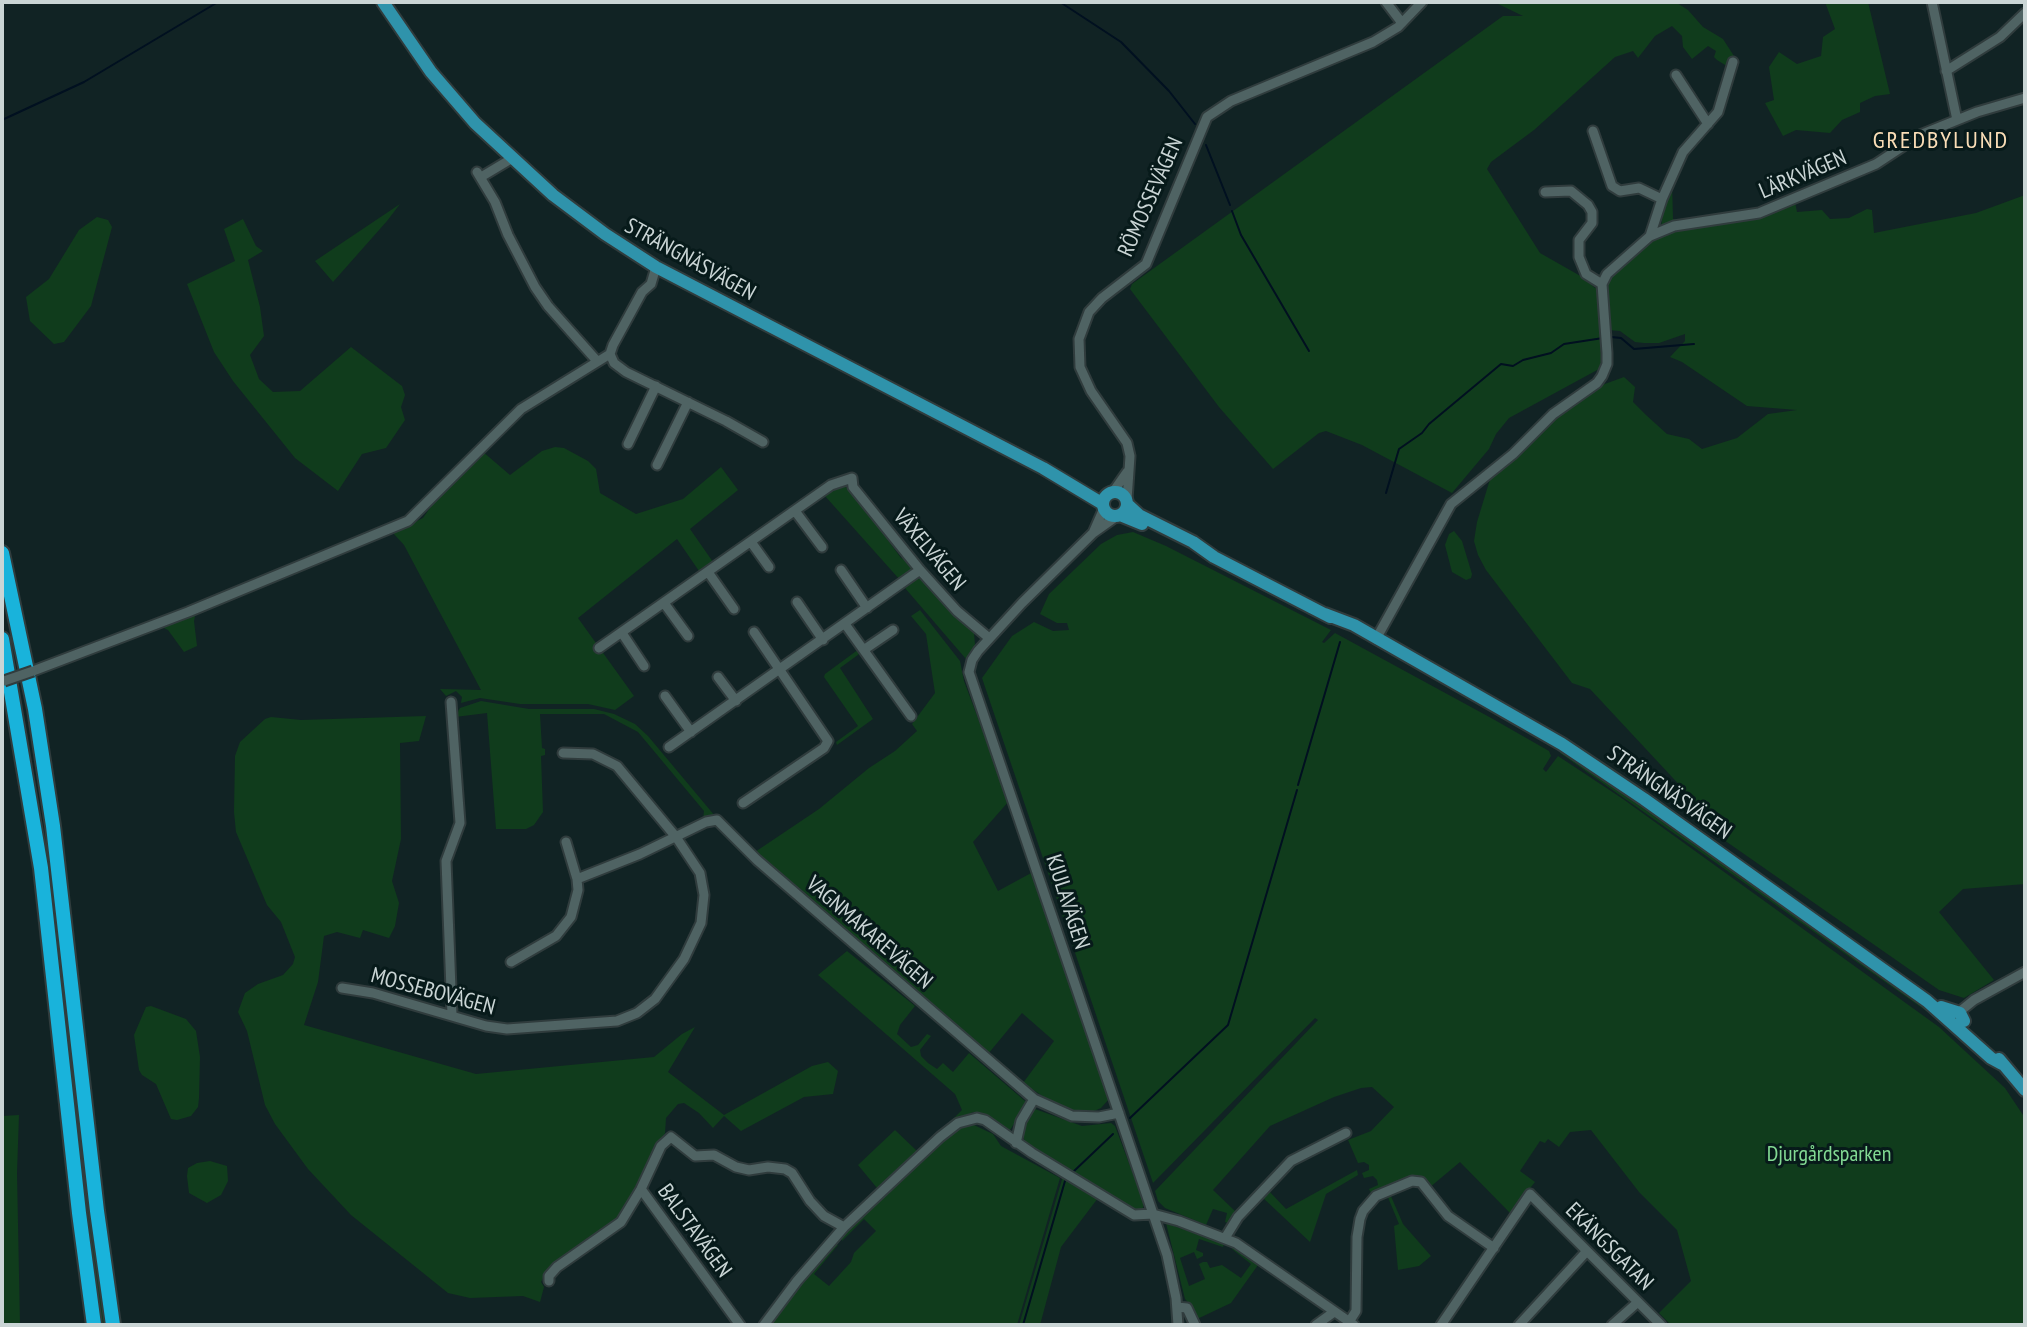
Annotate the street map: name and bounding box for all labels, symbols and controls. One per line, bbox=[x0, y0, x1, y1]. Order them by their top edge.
district label: GREDBYLUND bbox=[1873, 127, 2009, 155]
street label: RÖMOSSEVÄGEN bbox=[1113, 133, 1189, 261]
street label: LÄRKVÄGEN bbox=[1755, 145, 1851, 205]
street label: STRÄNGNÄSVÄGEN bbox=[620, 213, 760, 307]
street label: VÄXELVÄGEN bbox=[887, 504, 971, 596]
street label: STRÄNGNÄSVÄGEN bbox=[1602, 740, 1736, 846]
street label: KJULAVÄGEN bbox=[1039, 851, 1095, 953]
street label: VAGNMAKAREVÄGEN bbox=[801, 871, 937, 995]
street label: MOSSEBOVÄGEN bbox=[368, 963, 498, 1021]
park label: Djurgårdsparken bbox=[1767, 1142, 1891, 1168]
street label: BALSTAVÄGEN bbox=[651, 1179, 737, 1283]
street label: EKÄNGSGATAN bbox=[1560, 1198, 1658, 1296]

